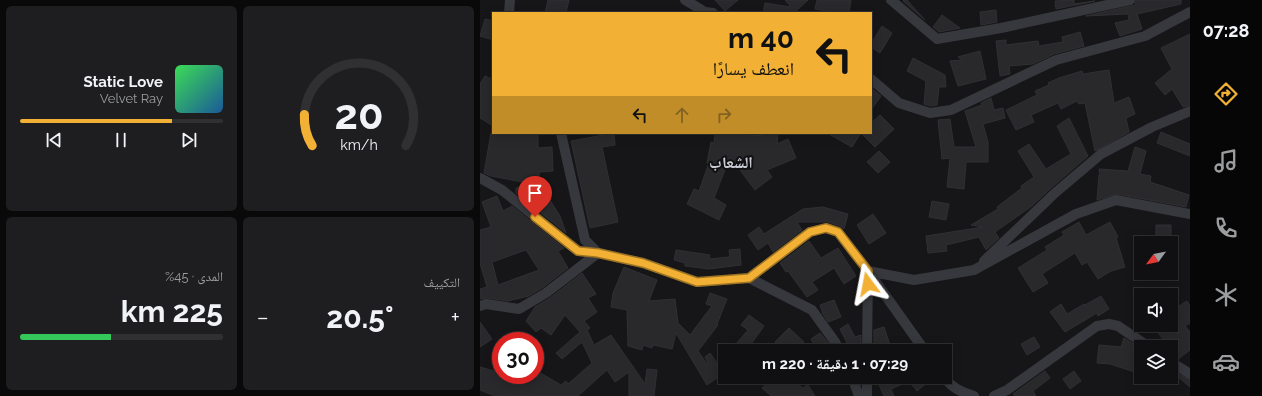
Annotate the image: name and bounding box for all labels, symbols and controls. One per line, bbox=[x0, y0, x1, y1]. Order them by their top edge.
text: 07:28 bbox=[1203, 20, 1249, 41]
text: 40 m bbox=[728, 22, 794, 55]
icon: left bbox=[808, 28, 860, 80]
text: انعطف يسارًا bbox=[713, 58, 794, 79]
text: Static Love bbox=[84, 73, 163, 91]
icon: directions bbox=[1212, 80, 1240, 108]
text: 20 bbox=[334, 90, 383, 139]
text: Velvet Ray bbox=[100, 91, 163, 106]
icon: left bbox=[629, 104, 651, 126]
icon: ahead bbox=[671, 104, 693, 126]
icon: right bbox=[713, 104, 735, 126]
icon: previous bbox=[43, 129, 65, 151]
icon: pause bbox=[110, 129, 132, 151]
icon: next bbox=[178, 129, 200, 151]
text: km/h bbox=[340, 137, 377, 153]
icon: music bbox=[1212, 147, 1240, 175]
district label: الشعاب bbox=[709, 153, 753, 172]
pin bbox=[518, 176, 552, 217]
icon: arrive bbox=[524, 182, 546, 204]
icon: phone bbox=[1212, 214, 1240, 242]
north arrow bbox=[1134, 236, 1178, 280]
map controls bbox=[1134, 236, 1178, 384]
position arrow bbox=[847, 263, 889, 305]
text: المدى · 45% bbox=[165, 269, 223, 284]
text: التكييف bbox=[424, 275, 460, 290]
icon: climate bbox=[1212, 281, 1240, 309]
button: sound bbox=[1134, 288, 1178, 332]
text: 225 km bbox=[121, 294, 223, 329]
text: 20.5° bbox=[326, 300, 393, 335]
text: − bbox=[257, 304, 269, 330]
text: + bbox=[451, 304, 460, 330]
speed limit sign: 30 bbox=[492, 332, 544, 384]
button: layers bbox=[1134, 340, 1178, 384]
icon: car bbox=[1212, 348, 1240, 376]
text: 07:29 · 1 دقيقة · 220 m bbox=[762, 355, 908, 373]

